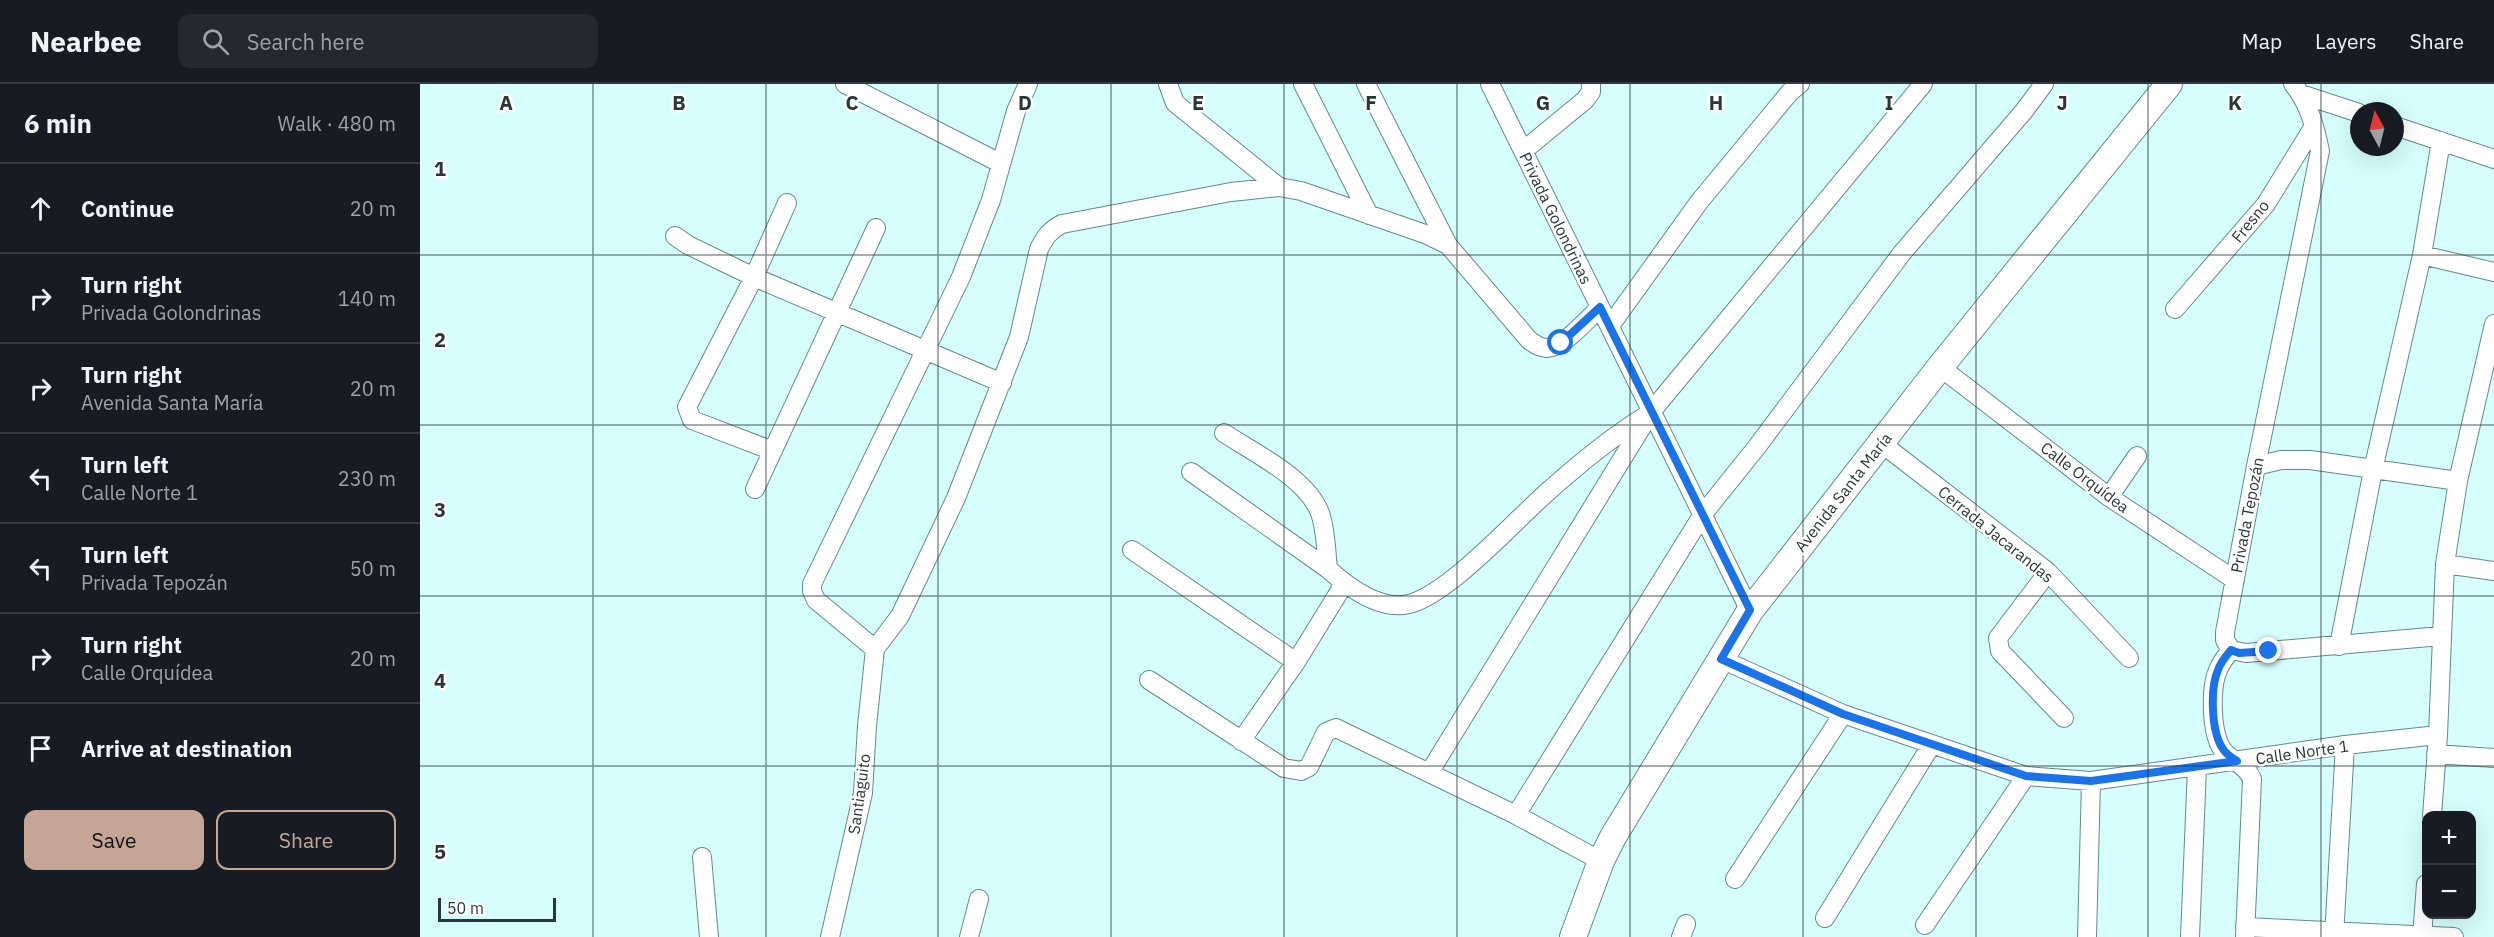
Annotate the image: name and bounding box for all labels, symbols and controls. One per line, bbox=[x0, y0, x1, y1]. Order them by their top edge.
search box bbox=[178, 14, 598, 68]
text: Nearbee bbox=[30, 23, 142, 60]
icon: search bbox=[199, 25, 232, 58]
text: Search here bbox=[247, 27, 365, 56]
text: Map bbox=[2242, 27, 2282, 55]
text: Layers bbox=[2315, 27, 2377, 55]
text: Share bbox=[2410, 27, 2464, 55]
text: A bbox=[499, 89, 513, 116]
text: B bbox=[672, 89, 686, 116]
text: C bbox=[845, 89, 859, 116]
text: D bbox=[1018, 89, 1032, 116]
text: E bbox=[1192, 89, 1204, 116]
text: F bbox=[1365, 89, 1377, 116]
text: G bbox=[1536, 89, 1550, 116]
text: H bbox=[1709, 89, 1723, 116]
text: I bbox=[1885, 89, 1893, 116]
text: J bbox=[2056, 89, 2068, 116]
text: K bbox=[2228, 89, 2242, 116]
north arrow bbox=[2350, 102, 2404, 156]
text: 6 min bbox=[24, 106, 92, 140]
text: Walk · 480 m bbox=[278, 110, 396, 137]
street label: Privada Golondrinas bbox=[1515, 149, 1597, 287]
text: 1 bbox=[434, 155, 446, 182]
icon: ahead bbox=[24, 192, 57, 225]
text: Continue bbox=[81, 194, 174, 223]
text: 20 m bbox=[350, 195, 396, 222]
street label: Fresno bbox=[2227, 196, 2273, 246]
text: Turn right bbox=[81, 270, 182, 299]
icon: right bbox=[24, 282, 57, 315]
text: 140 m bbox=[338, 285, 396, 312]
text: Privada Golondrinas bbox=[81, 299, 261, 326]
text: 2 bbox=[434, 326, 446, 353]
route start bbox=[1547, 329, 1573, 355]
text: Turn right bbox=[81, 360, 182, 389]
icon: right bbox=[24, 372, 57, 405]
text: 20 m bbox=[350, 375, 396, 402]
text: Avenida Santa María bbox=[81, 389, 263, 416]
street label: Avenida Santa María bbox=[1790, 428, 1896, 556]
street label: Calle Orquídea bbox=[2037, 437, 2134, 517]
text: Turn left bbox=[81, 450, 169, 479]
street label: Privada Tepozán bbox=[2226, 455, 2268, 575]
icon: left bbox=[24, 462, 57, 495]
text: 230 m bbox=[338, 465, 396, 492]
text: Calle Norte 1 bbox=[81, 479, 198, 506]
street label: Cerrada Jacarandas bbox=[1934, 481, 2058, 587]
text: 3 bbox=[434, 496, 446, 523]
text: Turn left bbox=[81, 540, 169, 569]
icon: left bbox=[24, 552, 57, 585]
text: 50 m bbox=[350, 555, 396, 582]
text: Privada Tepozán bbox=[81, 569, 228, 596]
text: Turn right bbox=[81, 630, 182, 659]
route end bbox=[2255, 637, 2281, 663]
icon: right bbox=[24, 642, 57, 675]
text: 20 m bbox=[350, 645, 396, 672]
text: Calle Orquídea bbox=[81, 659, 213, 686]
text: 4 bbox=[434, 667, 446, 694]
icon: arrive bbox=[24, 732, 57, 765]
text: Arrive at destination bbox=[81, 734, 292, 763]
street label: Calle Norte 1 bbox=[2254, 736, 2350, 768]
street label: Santiaguito bbox=[843, 752, 875, 836]
button: Save bbox=[24, 810, 204, 870]
button: Share bbox=[216, 810, 396, 870]
map controls bbox=[2422, 811, 2476, 919]
button: + bbox=[2422, 811, 2476, 865]
text: 5 bbox=[434, 838, 446, 865]
button: − bbox=[2422, 865, 2476, 919]
scale bar bbox=[438, 895, 556, 922]
text: 50 m bbox=[447, 898, 484, 918]

